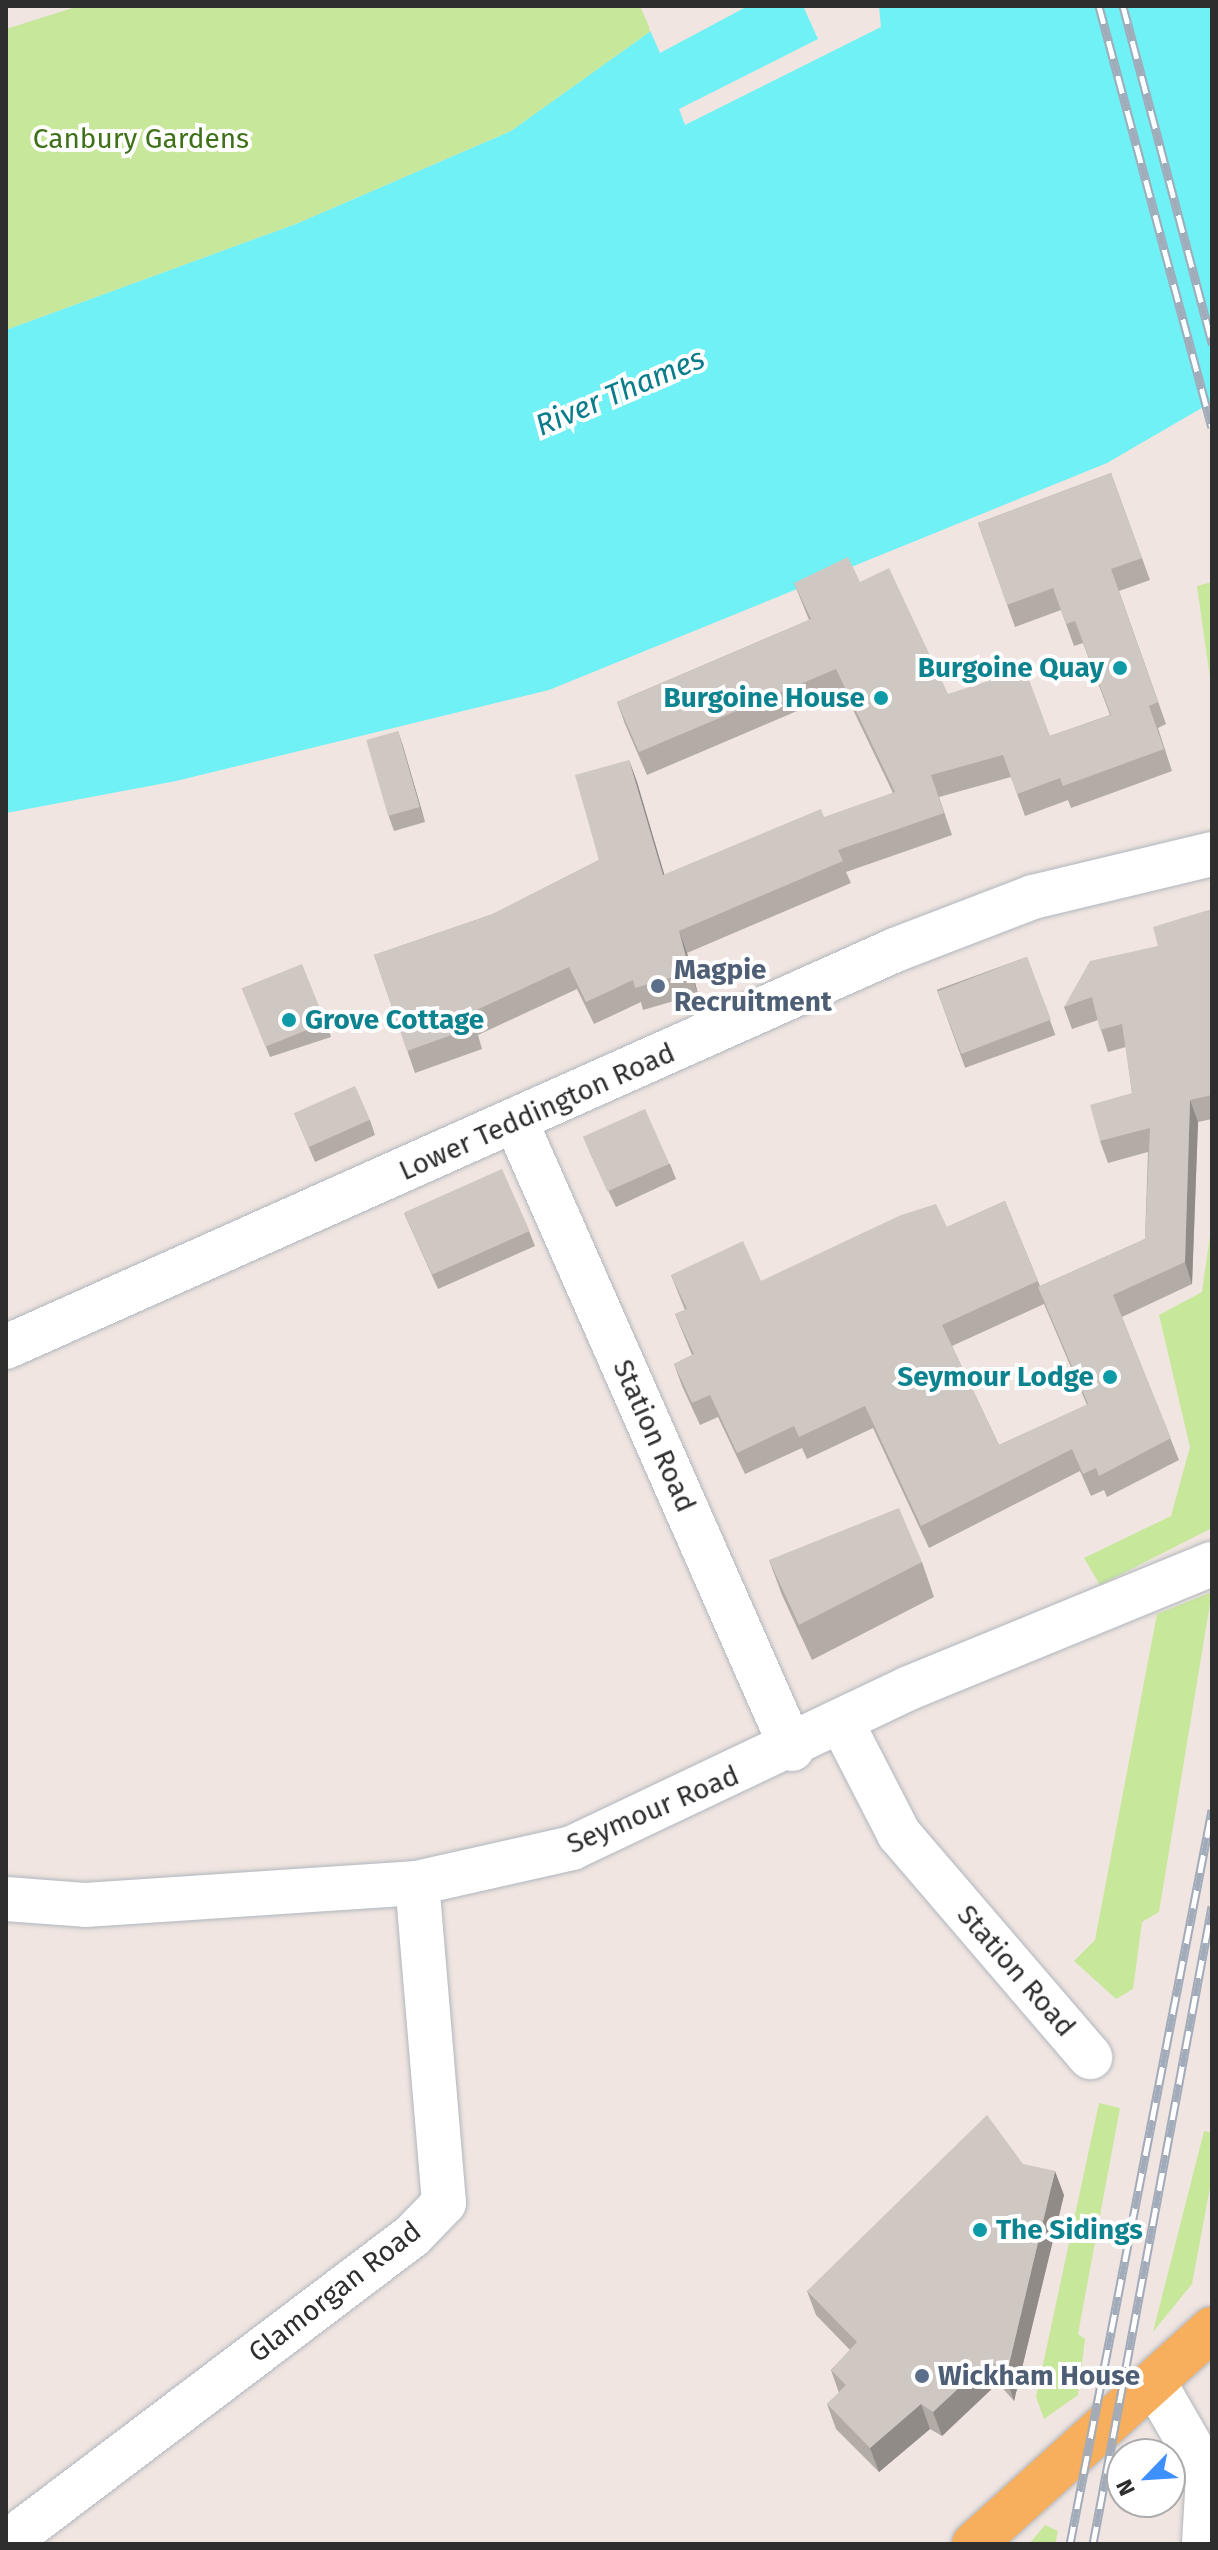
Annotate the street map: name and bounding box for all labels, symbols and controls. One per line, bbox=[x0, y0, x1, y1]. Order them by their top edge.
park label: Canbury Gardens bbox=[33, 122, 249, 156]
water label: River Thames bbox=[530, 340, 710, 444]
place label: Burgoine Quay bbox=[918, 651, 1104, 685]
marker: Burgoine Quay bbox=[1111, 659, 1129, 677]
place label: Burgoine House bbox=[664, 681, 865, 715]
marker: Burgoine House bbox=[872, 689, 890, 707]
place label: Magpie Recruitment bbox=[674, 953, 832, 1019]
marker: Magpie Recruitment bbox=[649, 977, 667, 995]
place label: Grove Cottage bbox=[305, 1003, 484, 1037]
marker: Grove Cottage bbox=[280, 1011, 298, 1029]
street label: Lower Teddington Road bbox=[394, 1036, 680, 1188]
street label: Station Road bbox=[605, 1355, 703, 1517]
place label: Seymour Lodge bbox=[897, 1360, 1094, 1394]
marker: Seymour Lodge bbox=[1101, 1368, 1119, 1386]
street label: Seymour Road bbox=[562, 1759, 744, 1861]
street label: Station Road bbox=[950, 1898, 1082, 2044]
place label: The Sidings bbox=[996, 2213, 1143, 2247]
street label: Glamorgan Road bbox=[242, 2214, 428, 2370]
marker: The Sidings bbox=[971, 2221, 989, 2239]
place label: Wickham House bbox=[938, 2359, 1140, 2393]
marker: Wickham House bbox=[913, 2367, 931, 2385]
north arrow bbox=[1106, 2438, 1186, 2518]
text: N bbox=[1110, 2475, 1141, 2500]

